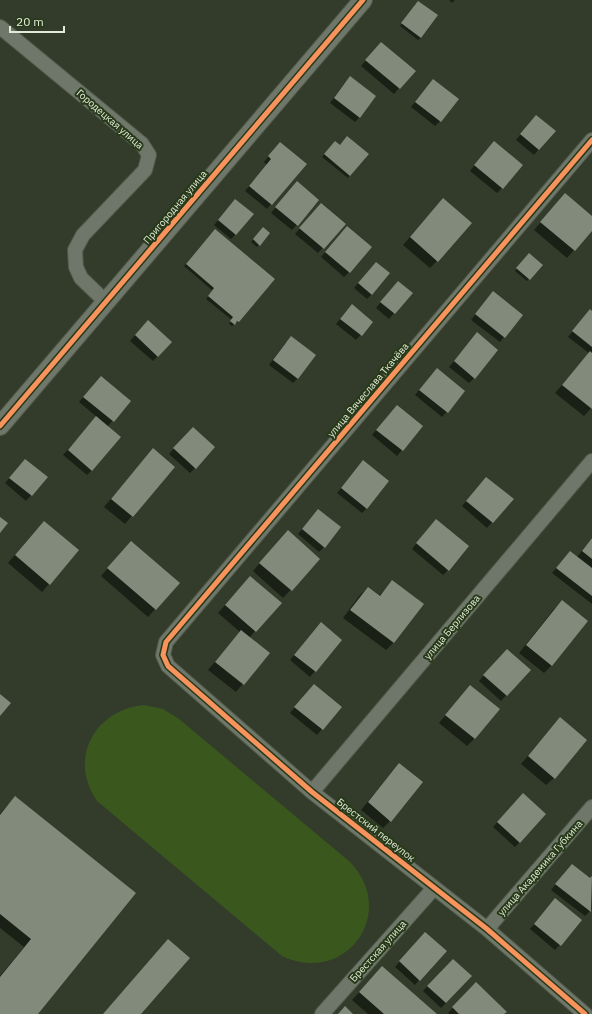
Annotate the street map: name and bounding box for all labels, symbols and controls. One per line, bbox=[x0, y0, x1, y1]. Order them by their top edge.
scale bar bbox=[10, 8, 64, 34]
text: 20 m bbox=[16, 14, 44, 29]
street label: Городецкая улица bbox=[74, 86, 147, 152]
street label: Пригородная улица bbox=[140, 167, 210, 247]
street label: улица Вячеслава Ткачёва bbox=[325, 339, 412, 440]
street label: улица Берлизова bbox=[421, 591, 483, 662]
street label: Брестский переулок bbox=[334, 795, 418, 865]
street label: улица Академика Губкина bbox=[495, 817, 586, 919]
street label: Брестская улица bbox=[347, 917, 410, 985]

